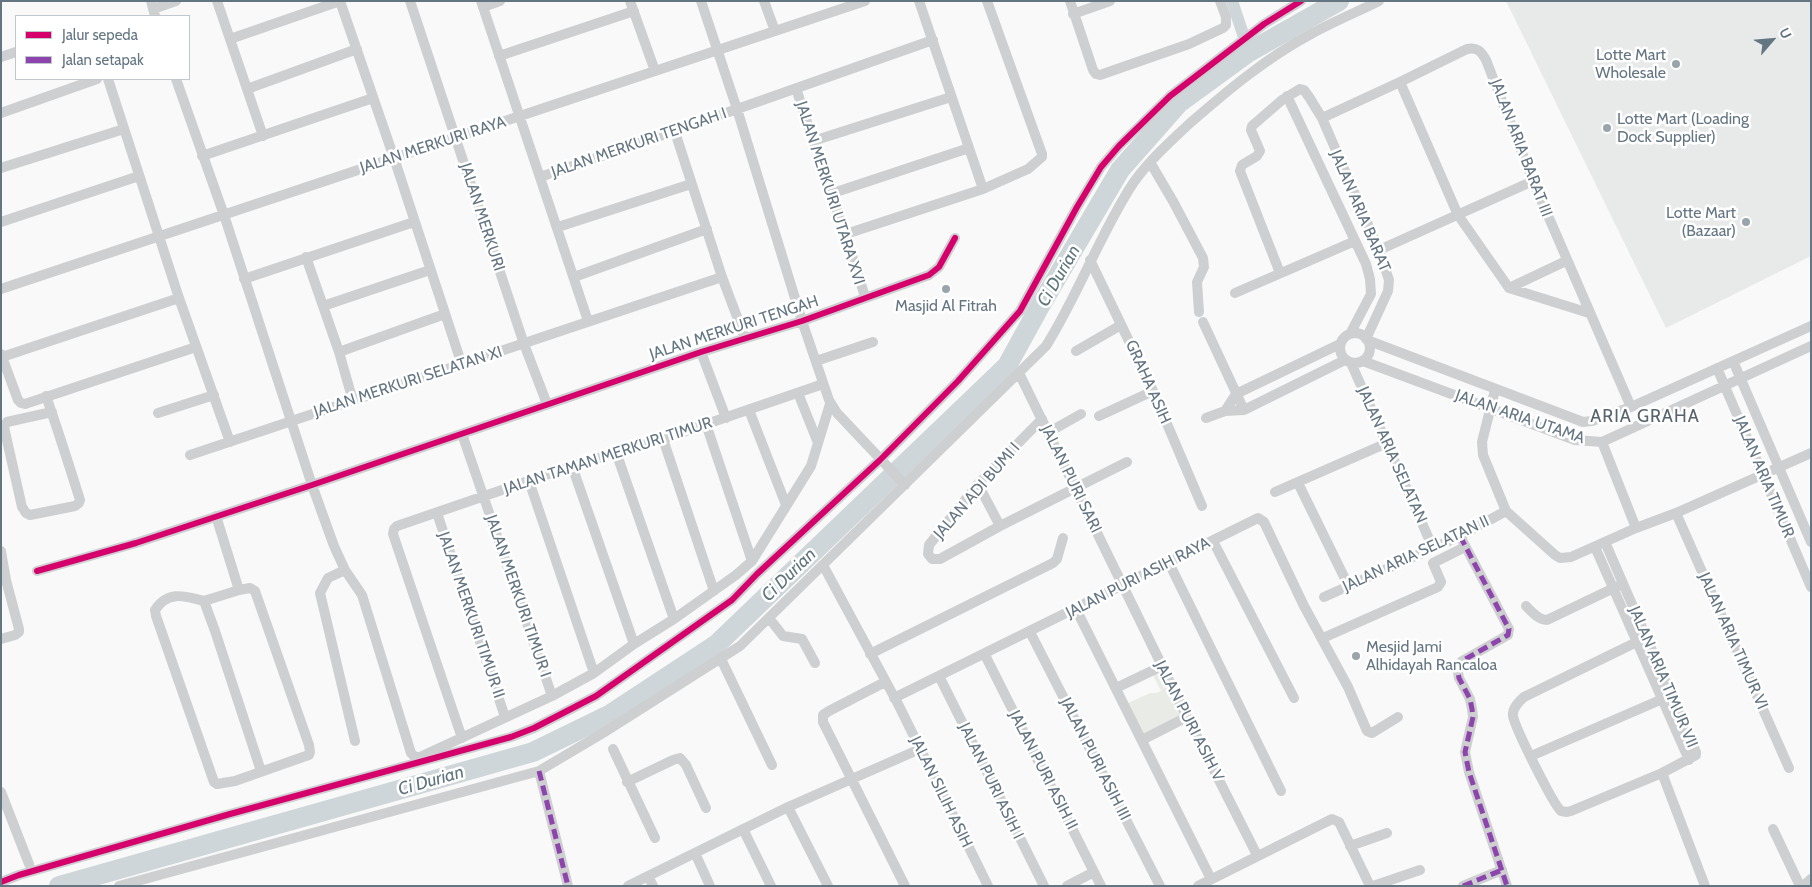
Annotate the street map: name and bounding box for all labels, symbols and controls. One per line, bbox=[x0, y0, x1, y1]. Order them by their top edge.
legend bbox=[15, 15, 190, 80]
north arrow bbox=[1747, 15, 1797, 65]
text: U bbox=[1775, 25, 1796, 42]
text: Jalur sepeda bbox=[62, 26, 138, 44]
place label: Lotte Mart Wholesale bbox=[1595, 45, 1666, 83]
text: Jalan setapak bbox=[62, 51, 144, 69]
marker: Lotte Mart Wholesale bbox=[1670, 58, 1682, 70]
street label: JALAN ARIA BARAT III bbox=[1486, 76, 1556, 220]
street label: JALAN MERKURI UTARA XVI bbox=[791, 99, 869, 287]
street label: JALAN MERKURI TENGAH I bbox=[549, 104, 729, 182]
place label: Lotte Mart (Loading Dock Supplier) bbox=[1617, 109, 1749, 147]
street label: JALAN MERKURI RAYA bbox=[358, 112, 508, 178]
marker: Lotte Mart (Loading Dock Supplier) bbox=[1601, 122, 1613, 134]
street label: JALAN ARIA BARAT bbox=[1326, 147, 1394, 275]
street label: JALAN MERKURI bbox=[455, 161, 509, 273]
place label: Lotte Mart (Bazaar) bbox=[1666, 203, 1736, 241]
marker: Lotte Mart (Bazaar) bbox=[1740, 216, 1752, 228]
water label: Ci Durian bbox=[1033, 241, 1085, 311]
marker: Masjid Al Fitrah bbox=[940, 283, 952, 295]
street label: JALAN MERKURI TENGAH bbox=[647, 292, 821, 364]
place label: Masjid Al Fitrah bbox=[895, 296, 997, 316]
street label: GRAHA ASIH bbox=[1121, 337, 1175, 427]
street label: JALAN MERKURI SELATAN XI bbox=[311, 342, 505, 422]
street label: JALAN ARIA SELATAN bbox=[1353, 384, 1431, 526]
street label: JALAN ARIA UTAMA bbox=[1453, 386, 1587, 448]
district label: ARIA GRAHA bbox=[1589, 406, 1701, 428]
street label: JALAN TAMAN MERKURI TIMUR bbox=[501, 413, 715, 499]
street label: JALAN ARIA TIMUR bbox=[1730, 413, 1798, 541]
street label: JALAN PURI SARI bbox=[1037, 422, 1105, 536]
street label: JALAN ADI BUMI I bbox=[930, 439, 1024, 543]
street label: JALAN MERKURI TIMUR I bbox=[481, 512, 555, 680]
street label: JALAN ARIA SELATAN II bbox=[1340, 512, 1492, 596]
street label: JALAN MERKURI TIMUR II bbox=[434, 529, 508, 701]
street label: JALAN PURI ASIH RAYA bbox=[1063, 533, 1213, 623]
water label: Ci Durian bbox=[757, 544, 821, 606]
street label: JALAN ARIA TIMUR VI bbox=[1694, 570, 1772, 712]
street label: JALAN ARIA TIMUR VII bbox=[1624, 603, 1702, 751]
place label: Mesjid Jami Alhidayah Rancaloa bbox=[1366, 637, 1497, 675]
marker: Mesjid Jami Alhidayah Rancaloa bbox=[1350, 650, 1362, 662]
street label: JALAN PURI ASIH V bbox=[1150, 658, 1228, 784]
street label: JALAN PURI ASIH III bbox=[1056, 694, 1134, 824]
street label: JALAN PURI ASIH II bbox=[1005, 707, 1081, 833]
street label: JALAN PURI ASIH I bbox=[955, 720, 1027, 842]
street label: JALAN SILIH ASIH bbox=[906, 733, 976, 851]
water label: Ci Durian bbox=[396, 761, 466, 801]

